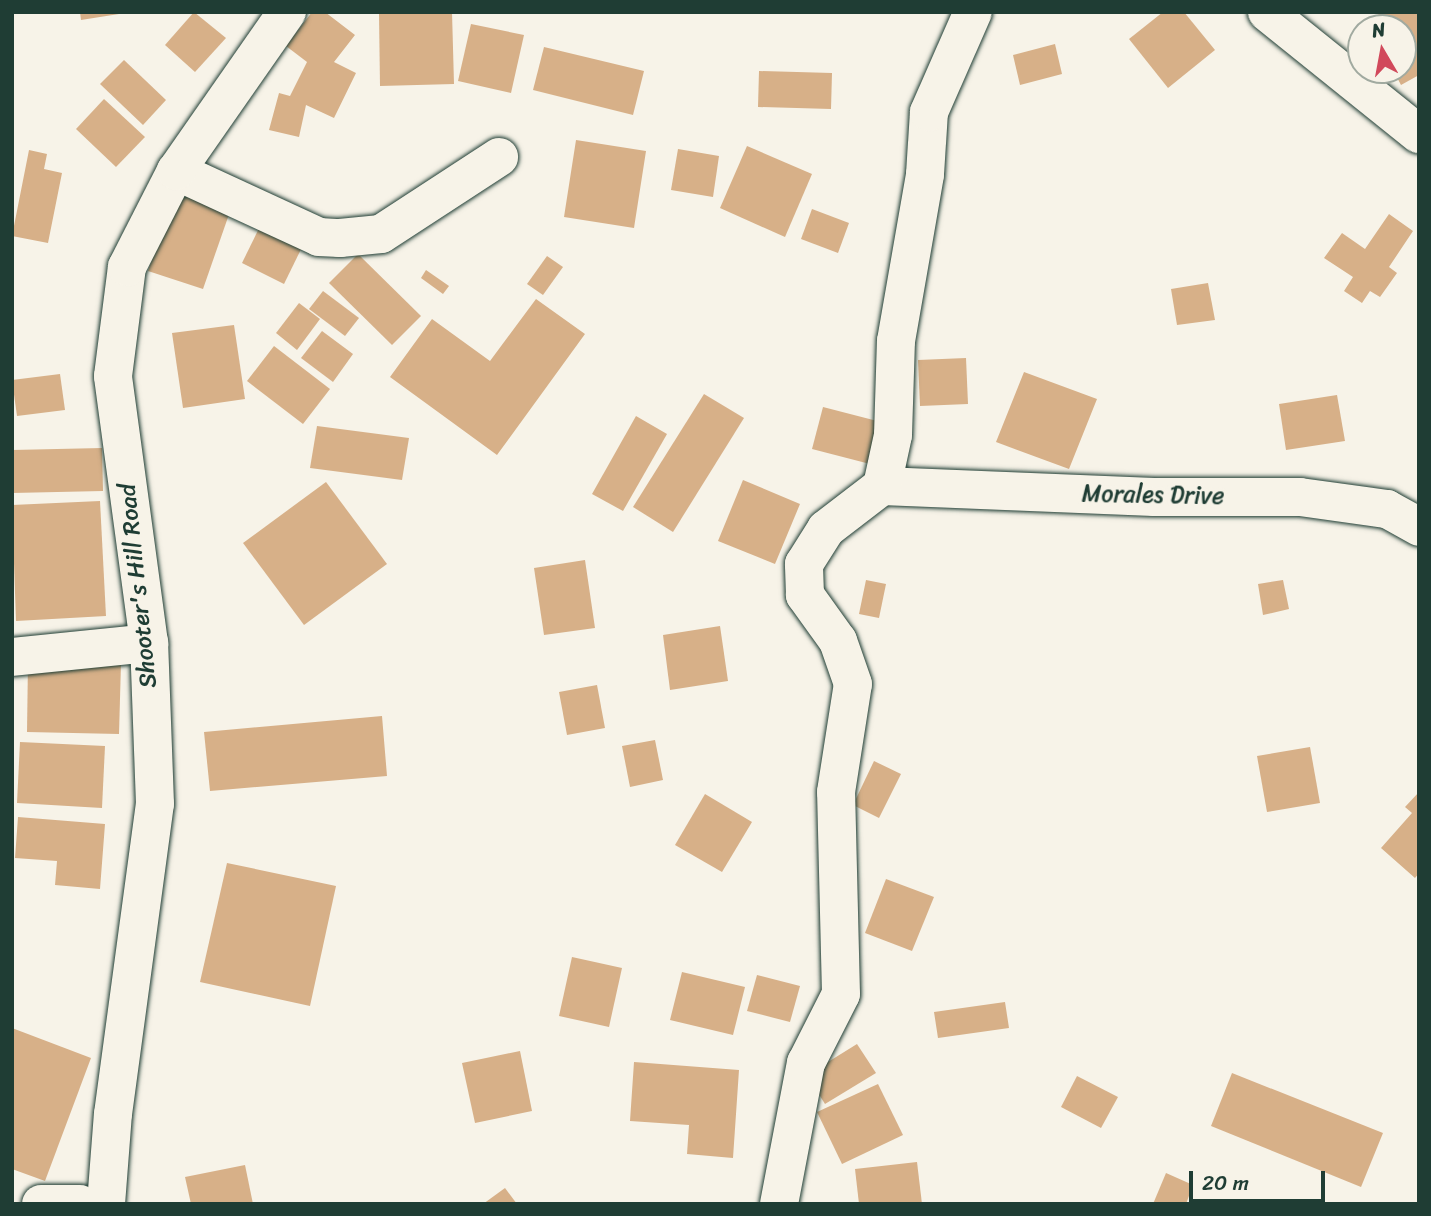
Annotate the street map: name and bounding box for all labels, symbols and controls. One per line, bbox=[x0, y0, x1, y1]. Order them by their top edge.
text: N bbox=[1369, 12, 1388, 47]
north arrow bbox=[1347, 14, 1417, 84]
street label: Morales Drive bbox=[1082, 479, 1224, 511]
street label: Shooter's Hill Road bbox=[113, 482, 163, 690]
scale bar bbox=[1193, 1156, 1330, 1200]
text: 20 m bbox=[1202, 1164, 1249, 1202]

